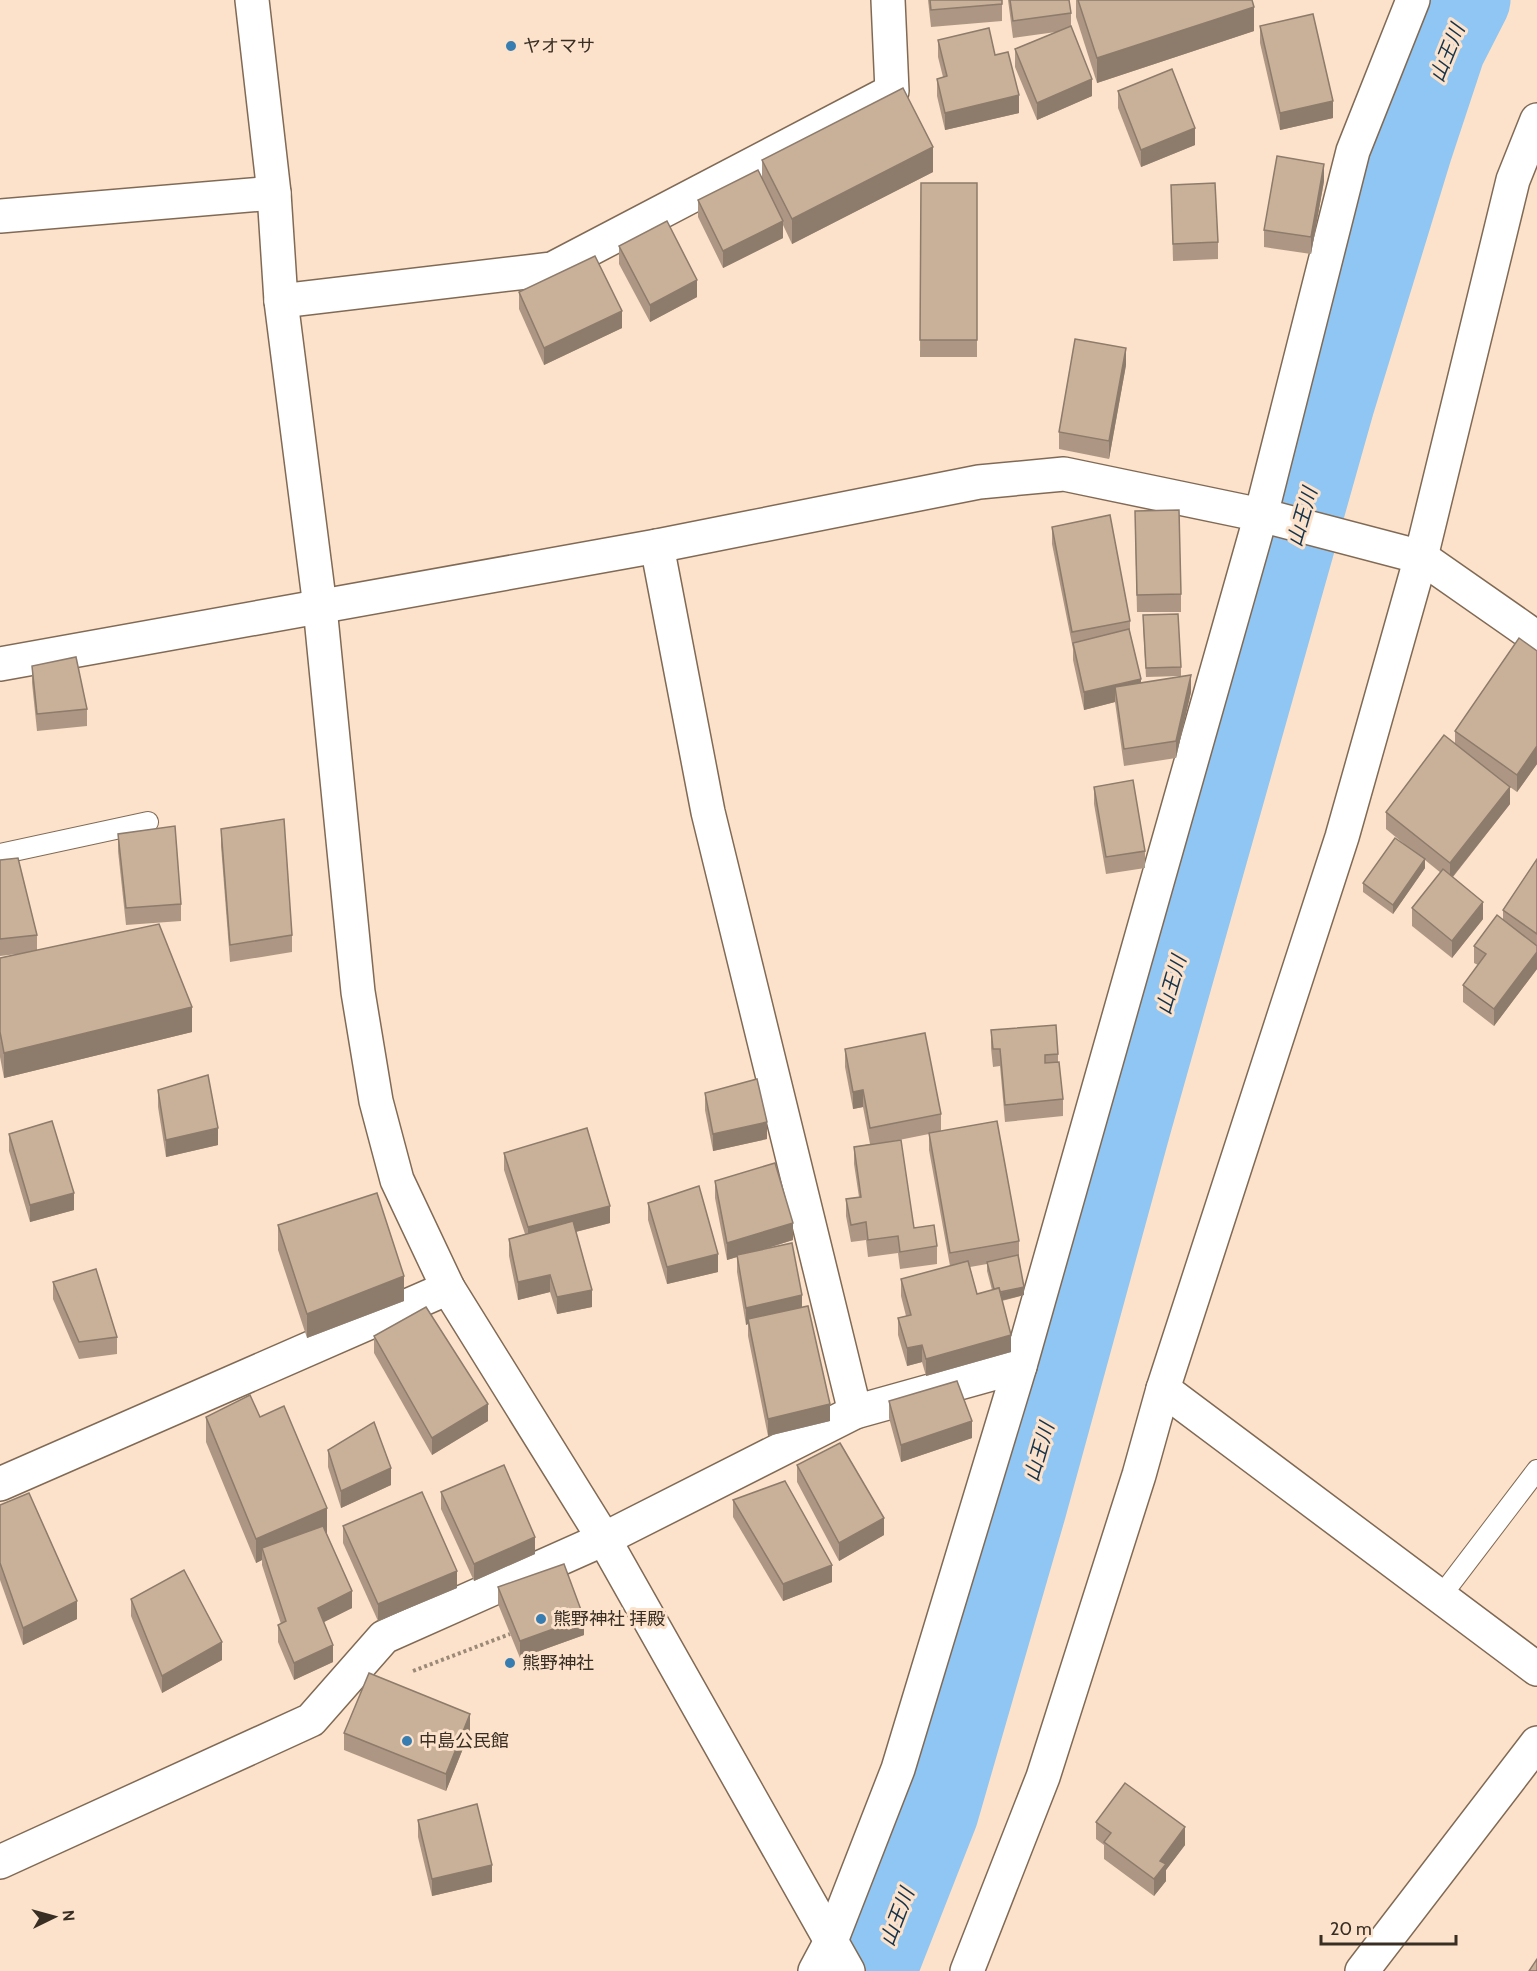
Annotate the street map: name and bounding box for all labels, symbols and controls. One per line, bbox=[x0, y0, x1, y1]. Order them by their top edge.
water label: 山王川 bbox=[1425, 19, 1470, 85]
place label: ヤオマサ bbox=[523, 35, 595, 57]
marker: ヤオマサ bbox=[504, 39, 518, 53]
water label: 山王川 bbox=[1282, 483, 1322, 549]
water label: 山王川 bbox=[1151, 951, 1191, 1017]
water label: 山王川 bbox=[1019, 1418, 1059, 1484]
place label: 熊野神社 拝殿 bbox=[553, 1608, 665, 1630]
marker: 熊野神社 拝殿 bbox=[534, 1612, 548, 1626]
place label: 熊野神社 bbox=[522, 1652, 594, 1674]
marker: 熊野神社 bbox=[503, 1656, 517, 1670]
place label: 中島公民館 bbox=[419, 1730, 509, 1752]
marker: 中島公民館 bbox=[400, 1734, 414, 1748]
water label: 山王川 bbox=[875, 1883, 920, 1949]
north arrow bbox=[24, 1887, 84, 1947]
scale bar bbox=[1321, 1908, 1456, 1946]
text: N bbox=[58, 1909, 78, 1922]
text: 20 m bbox=[1330, 1918, 1372, 1940]

